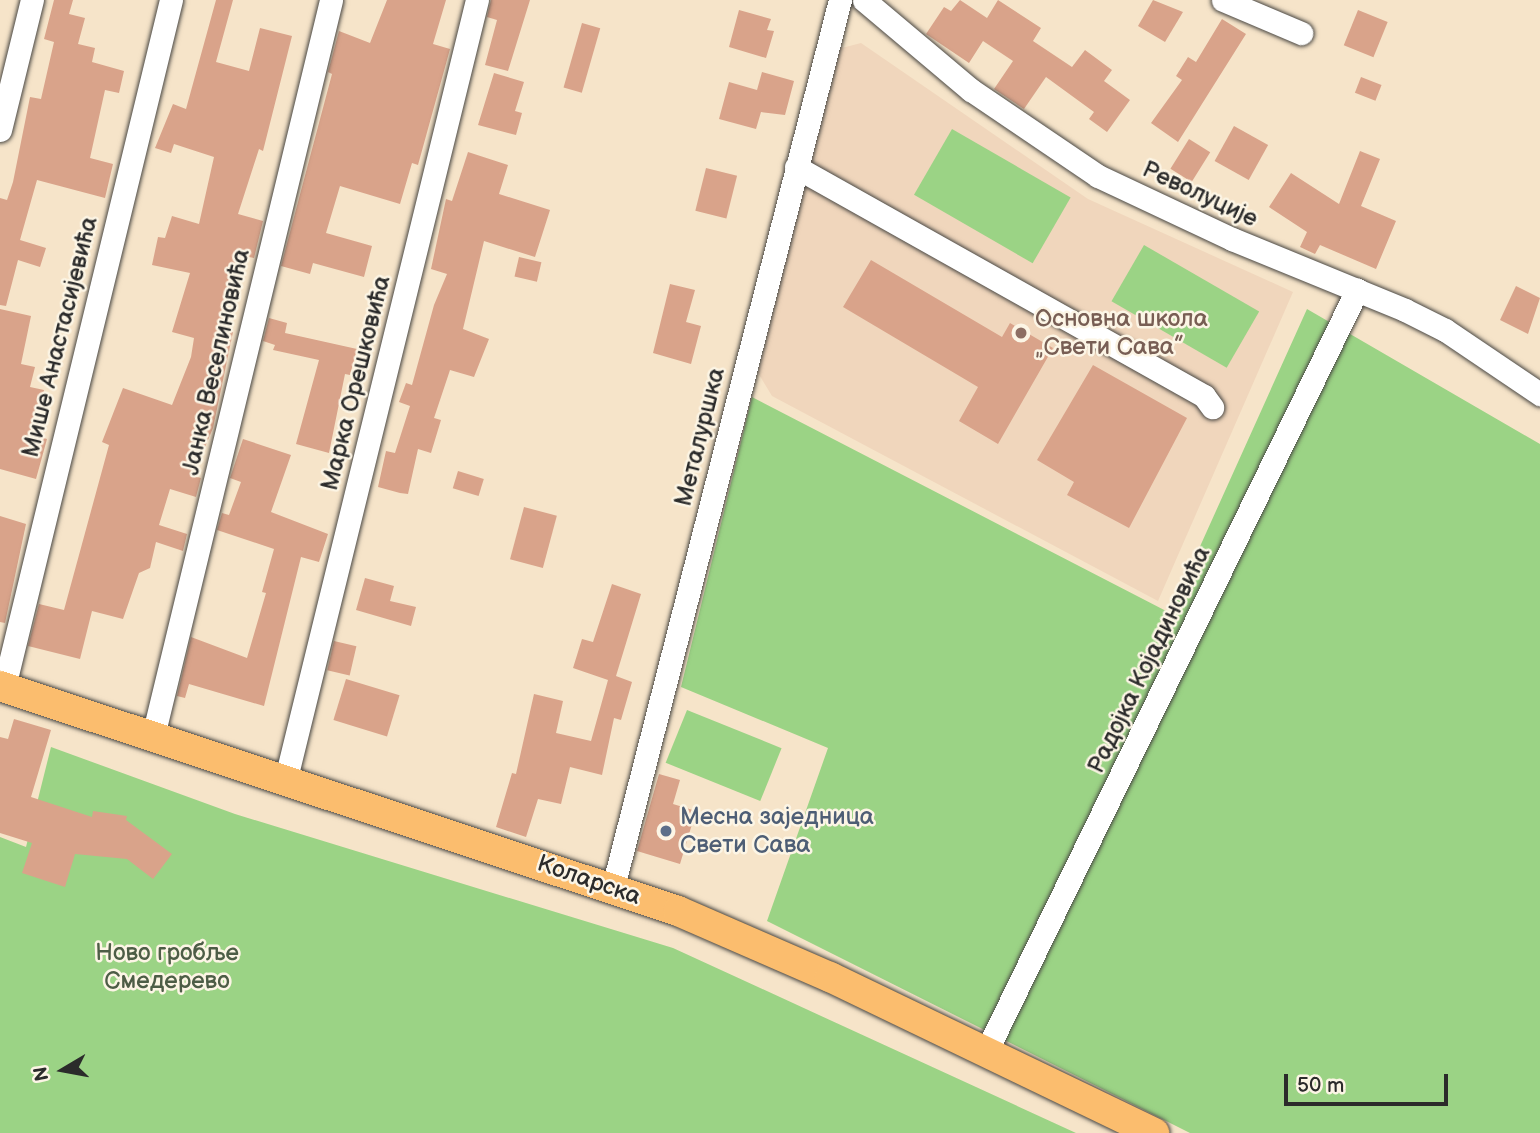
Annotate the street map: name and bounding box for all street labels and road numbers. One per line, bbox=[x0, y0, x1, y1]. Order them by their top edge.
street label: Револуције bbox=[1138, 155, 1262, 233]
street label: Мише Анастасијевића bbox=[16, 214, 104, 460]
street label: Јанка Веселиновића bbox=[176, 246, 256, 478]
street label: Марка Орешковића bbox=[315, 273, 397, 493]
street label: Металуршка bbox=[669, 365, 731, 509]
street label: Радојка Којадиновића bbox=[1082, 542, 1216, 778]
street label: Коларска bbox=[534, 849, 644, 911]

